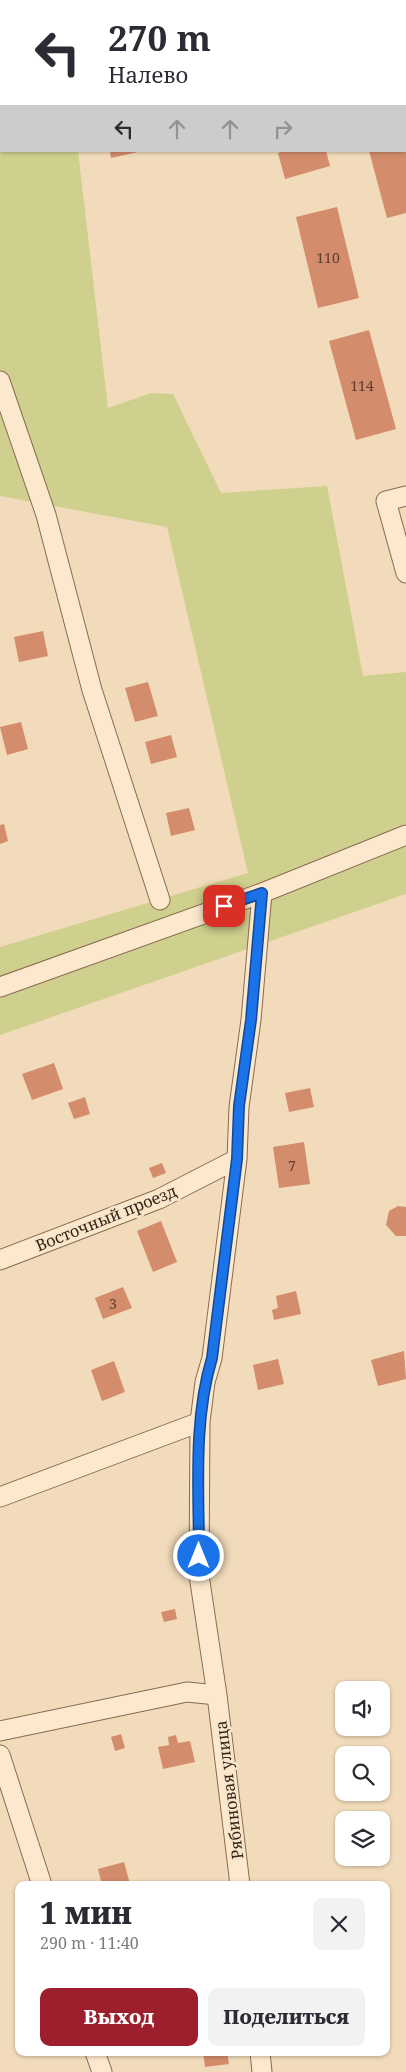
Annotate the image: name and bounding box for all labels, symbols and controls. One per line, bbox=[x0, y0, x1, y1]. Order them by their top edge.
text: 270 m bbox=[108, 14, 211, 61]
icon: left bbox=[25, 20, 90, 85]
text: Налево bbox=[108, 59, 188, 89]
icon: left bbox=[110, 115, 138, 143]
icon: ahead bbox=[163, 115, 191, 143]
icon: ahead bbox=[216, 115, 244, 143]
icon: right bbox=[269, 115, 297, 143]
house number: 110 bbox=[316, 248, 340, 267]
house number: 114 bbox=[350, 376, 374, 395]
pin bbox=[203, 885, 245, 927]
icon: arrive bbox=[210, 892, 238, 920]
house number: 7 bbox=[288, 1156, 296, 1175]
street label: Восточный проезд bbox=[32, 1180, 180, 1256]
house number: 3 bbox=[109, 1294, 117, 1313]
position arrow bbox=[172, 1529, 224, 1581]
map controls bbox=[335, 1681, 390, 1866]
button: sound bbox=[335, 1681, 390, 1736]
street label: Рябиновая улица bbox=[210, 1719, 248, 1861]
button: search bbox=[335, 1746, 390, 1801]
button: layers bbox=[335, 1811, 390, 1866]
text: 1 мин bbox=[40, 1892, 132, 1933]
button: close bbox=[313, 1898, 365, 1950]
text: 290 m · 11:40 bbox=[40, 1932, 139, 1954]
button: Выход bbox=[40, 1988, 198, 2046]
button: Поделиться bbox=[208, 1988, 365, 2046]

